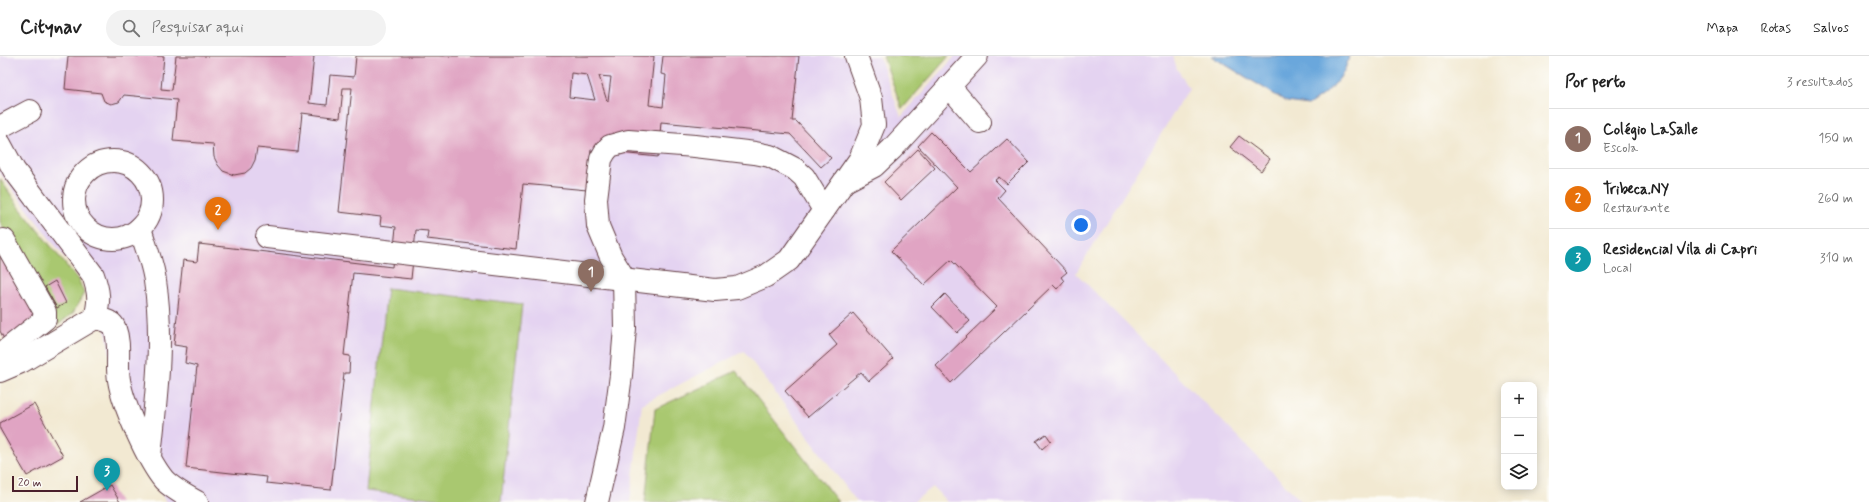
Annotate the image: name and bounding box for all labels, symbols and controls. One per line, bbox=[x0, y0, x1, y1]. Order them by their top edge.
search box bbox=[106, 10, 386, 46]
text: Citynav bbox=[20, 15, 82, 40]
icon: search bbox=[120, 17, 142, 39]
text: Pesquisar aqui bbox=[152, 18, 244, 38]
text: Mapa bbox=[1707, 19, 1738, 37]
text: Rotas bbox=[1760, 19, 1791, 37]
text: Salvos bbox=[1813, 19, 1849, 37]
text: Por perto bbox=[1565, 71, 1626, 93]
text: 3 resultados bbox=[1787, 74, 1853, 91]
text: Colégio LaSalle bbox=[1603, 120, 1698, 140]
text: 1 bbox=[1575, 130, 1581, 147]
text: 150 m bbox=[1819, 130, 1853, 147]
text: Escola bbox=[1603, 140, 1638, 157]
text: Tribeca.NY bbox=[1603, 180, 1669, 200]
text: 2 bbox=[1575, 190, 1581, 207]
text: 260 m bbox=[1818, 190, 1853, 207]
pin: 2 bbox=[205, 197, 231, 230]
text: Restaurante bbox=[1603, 200, 1670, 217]
your location bbox=[1071, 215, 1091, 235]
text: Residencial Vila di Capri bbox=[1603, 240, 1757, 260]
text: 3 bbox=[1575, 250, 1581, 267]
text: 310 m bbox=[1820, 250, 1853, 267]
pin: 1 bbox=[578, 259, 604, 292]
text: Local bbox=[1603, 260, 1632, 277]
map controls bbox=[1501, 382, 1537, 490]
button: + bbox=[1501, 382, 1537, 418]
button: − bbox=[1501, 418, 1537, 454]
button: layers bbox=[1501, 454, 1537, 490]
pin: 3 bbox=[94, 458, 120, 491]
scale bar bbox=[12, 474, 78, 493]
text: 20 m bbox=[18, 476, 41, 490]

